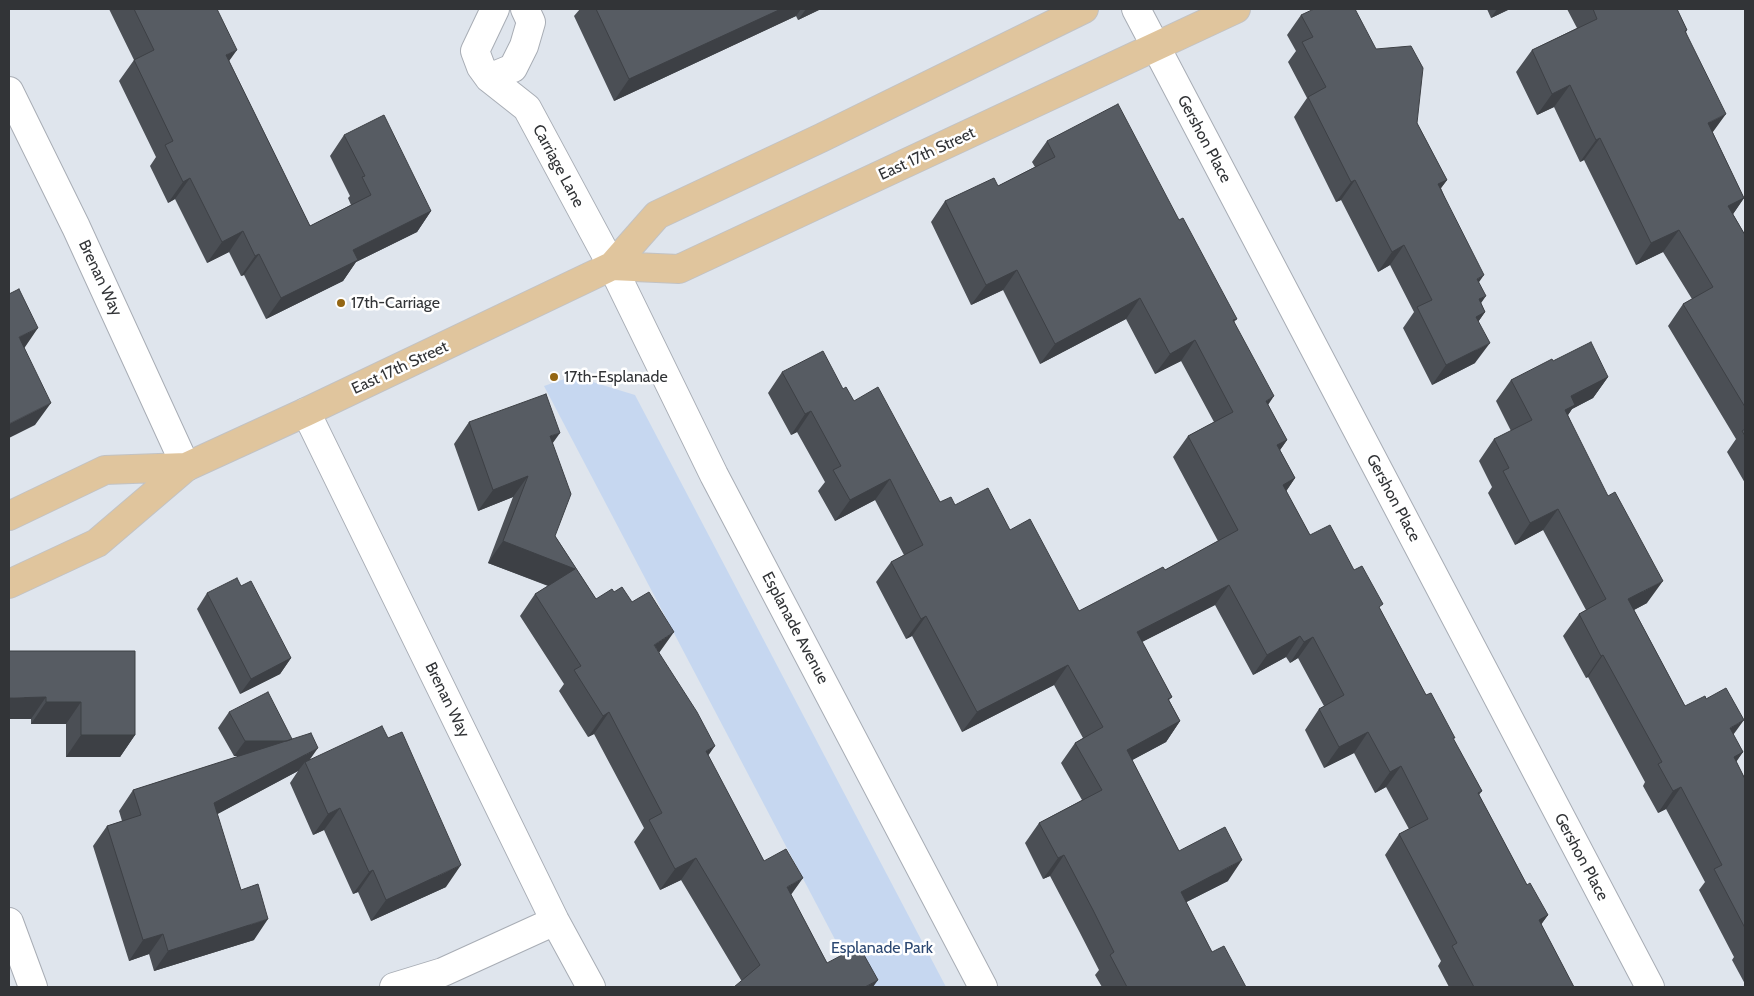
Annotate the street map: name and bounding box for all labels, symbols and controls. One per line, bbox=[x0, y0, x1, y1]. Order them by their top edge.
street label: Gershon Place bbox=[1173, 92, 1235, 186]
street label: Carriage Lane bbox=[528, 121, 588, 211]
street label: East 17th Street bbox=[876, 123, 978, 185]
street label: Brenan Way bbox=[74, 237, 126, 319]
place label: 17th-Carriage bbox=[351, 293, 440, 313]
marker: 17th-Carriage bbox=[335, 297, 347, 309]
street label: East 17th Street bbox=[349, 337, 451, 399]
place label: 17th-Esplanade bbox=[564, 367, 668, 387]
marker: 17th-Esplanade bbox=[548, 371, 560, 383]
street label: Gershon Place bbox=[1362, 451, 1424, 545]
street label: Esplanade Avenue bbox=[757, 569, 833, 687]
street label: Brenan Way bbox=[420, 659, 474, 741]
street label: Gershon Place bbox=[1550, 810, 1612, 904]
park label: Esplanade Park bbox=[831, 938, 933, 958]

